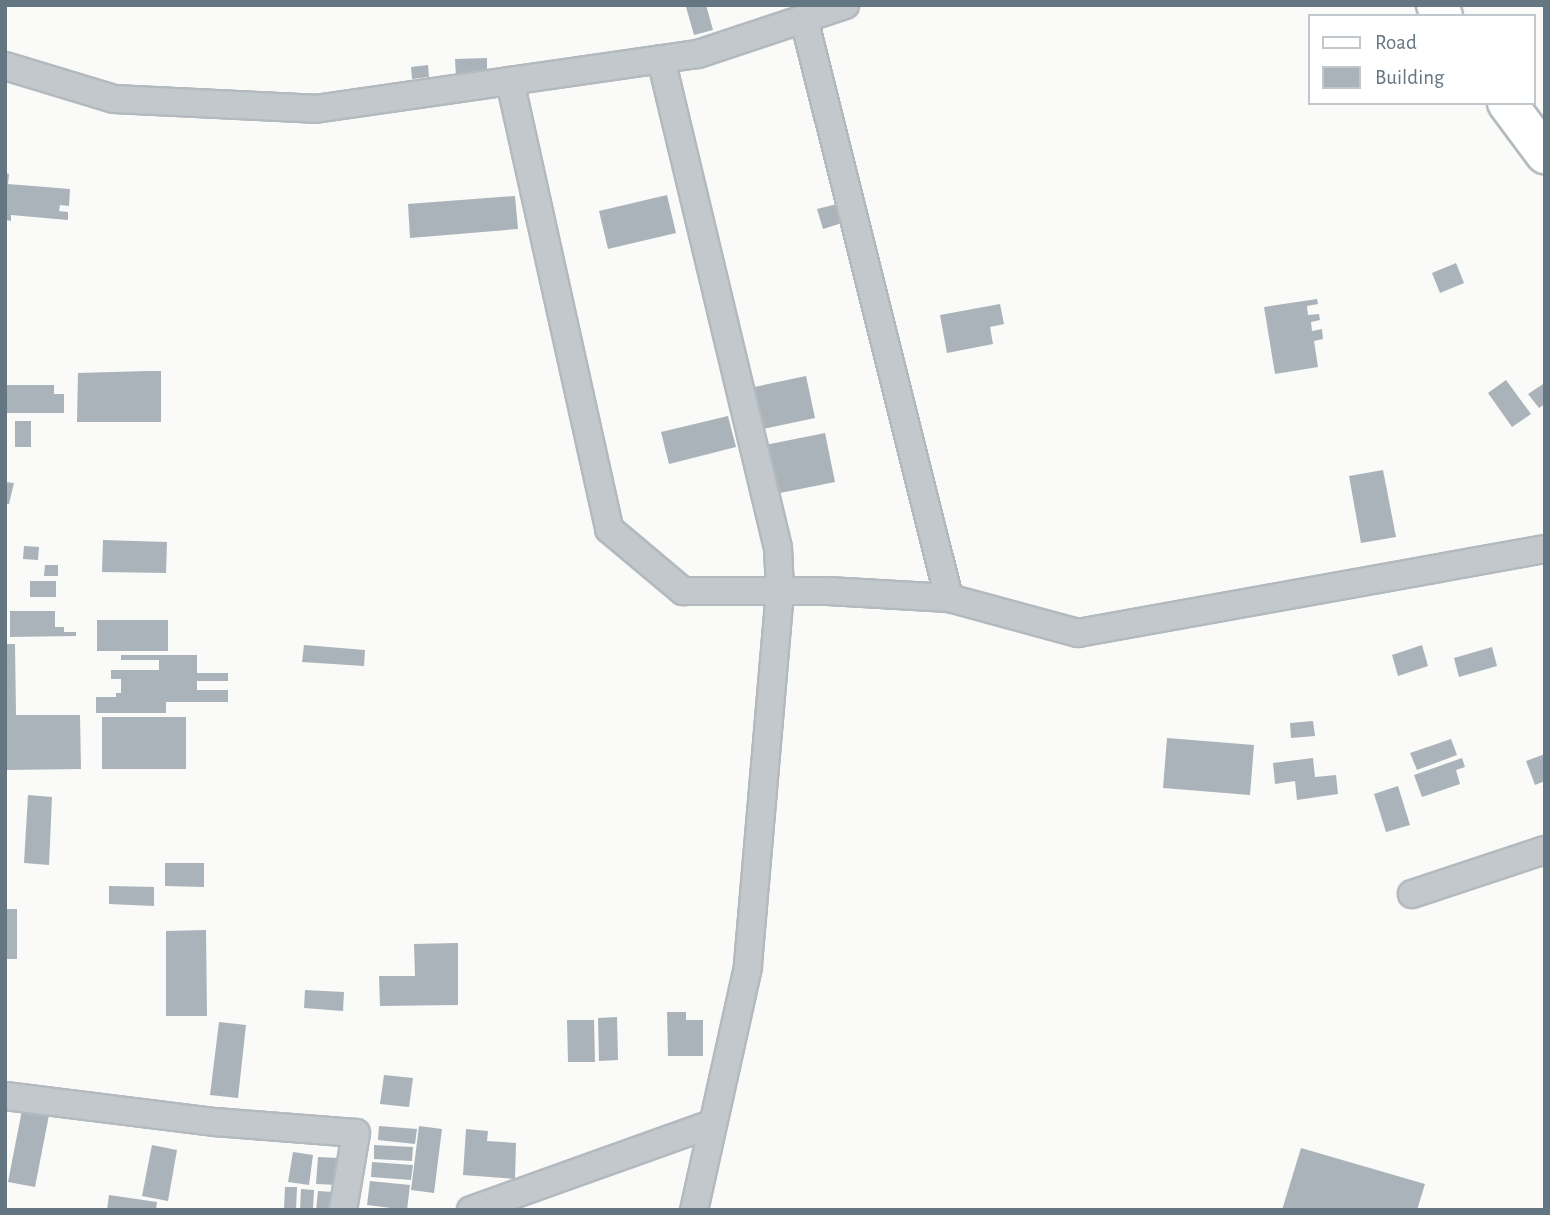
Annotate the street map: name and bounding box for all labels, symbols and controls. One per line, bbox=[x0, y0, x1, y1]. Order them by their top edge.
legend bbox=[1308, 14, 1536, 105]
text: Road bbox=[1375, 32, 1417, 53]
text: Building bbox=[1375, 67, 1444, 88]

